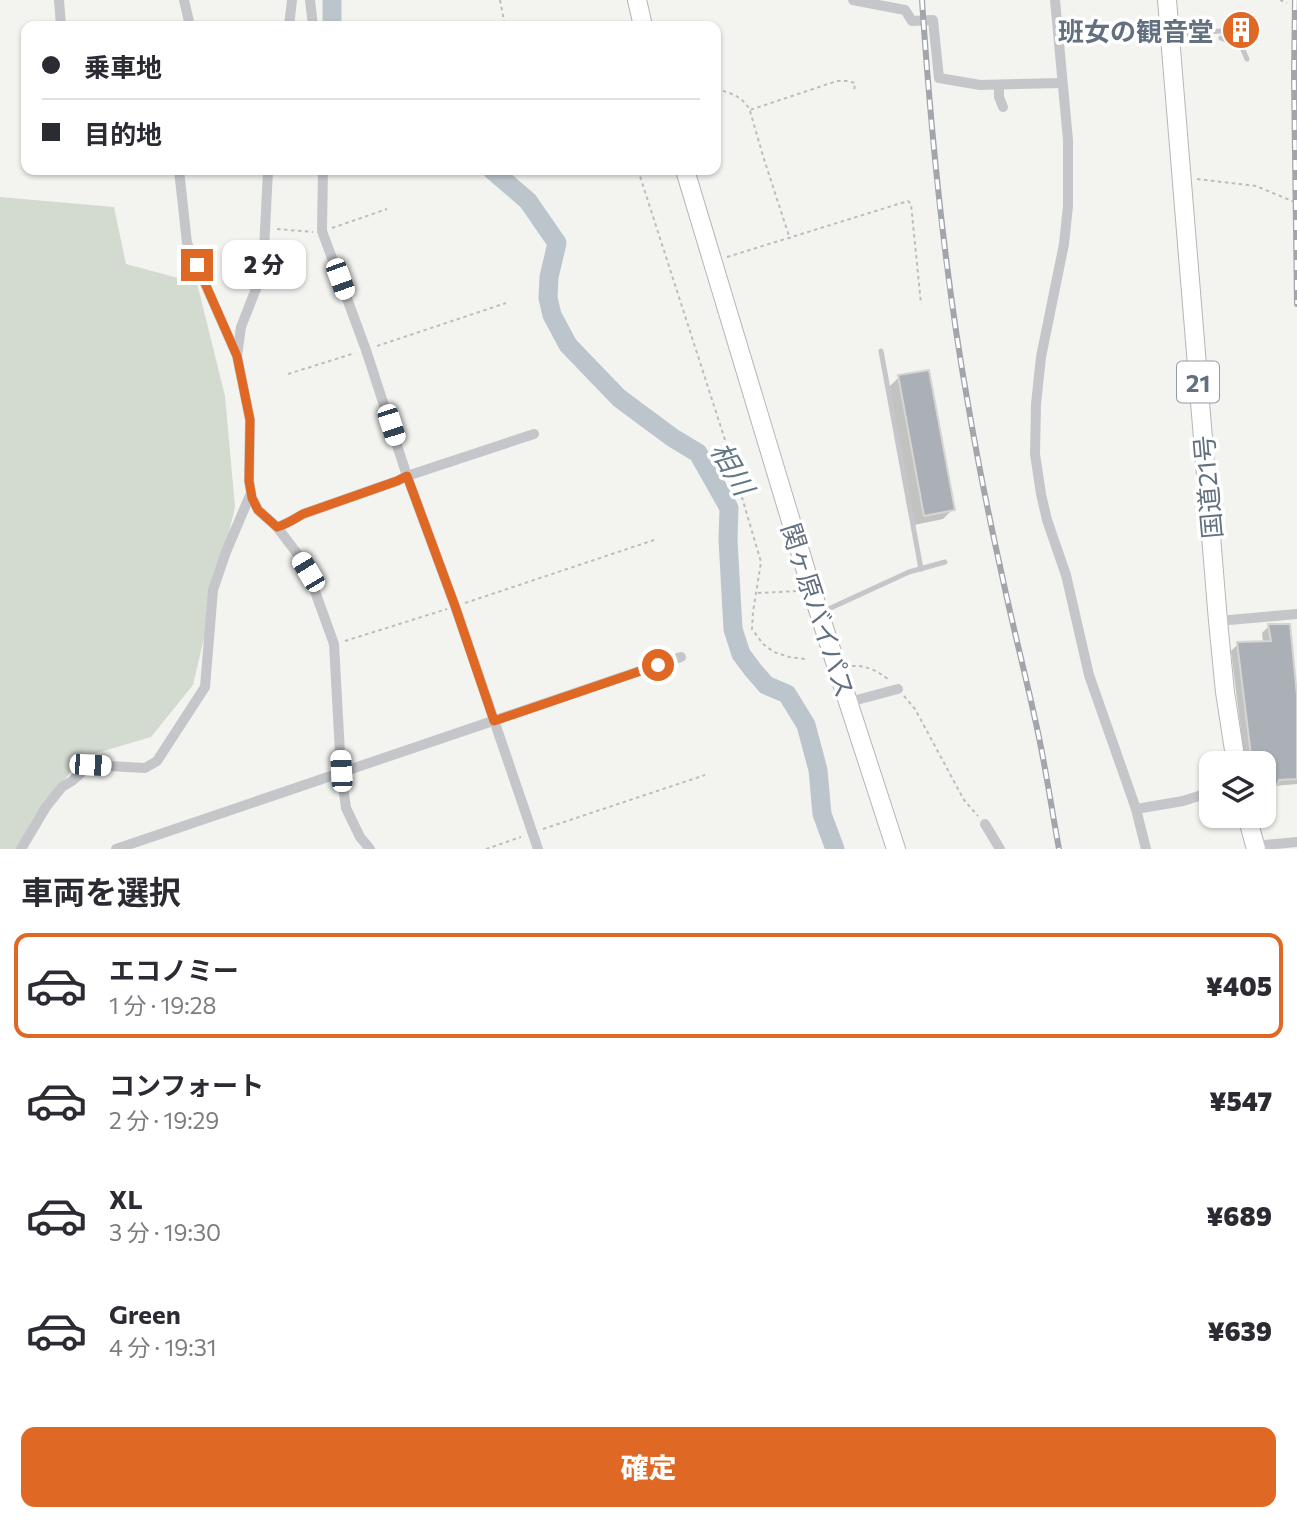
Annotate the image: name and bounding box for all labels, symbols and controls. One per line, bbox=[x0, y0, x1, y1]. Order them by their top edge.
building icon: 班女の観音堂 bbox=[1220, 9, 1262, 51]
place label: 班女の観音堂 bbox=[1058, 15, 1214, 46]
text: 乗車地 bbox=[84, 51, 162, 82]
text: 目的地 bbox=[84, 118, 162, 149]
callout: 2 分 bbox=[222, 240, 306, 290]
route end bbox=[181, 249, 213, 281]
text: 2 分 bbox=[244, 250, 284, 278]
car bbox=[323, 256, 358, 302]
road number: 21 bbox=[1177, 362, 1219, 402]
car bbox=[375, 402, 408, 448]
street label: 国道21号 bbox=[1187, 434, 1227, 540]
water label: 相川 bbox=[704, 435, 763, 503]
street label: 関ヶ原バイパス bbox=[776, 519, 862, 701]
car bbox=[289, 549, 328, 595]
route start bbox=[642, 649, 674, 681]
car bbox=[330, 749, 353, 793]
map controls bbox=[1199, 751, 1276, 828]
button: layers bbox=[1199, 751, 1276, 828]
car bbox=[69, 753, 112, 777]
text: 車両を選択 bbox=[21, 871, 181, 911]
icon: car bbox=[25, 954, 88, 1017]
text: エコノミー bbox=[109, 954, 239, 985]
text: ¥405 bbox=[1206, 970, 1272, 1001]
text: 1 分 · 19:28 bbox=[109, 991, 216, 1019]
icon: car bbox=[25, 1069, 88, 1132]
text: コンフォート bbox=[109, 1069, 264, 1100]
text: ¥547 bbox=[1209, 1085, 1272, 1116]
text: 2 分 · 19:29 bbox=[109, 1106, 219, 1134]
text: XL bbox=[109, 1183, 143, 1214]
icon: car bbox=[25, 1184, 88, 1247]
text: ¥689 bbox=[1206, 1200, 1272, 1231]
text: 3 分 · 19:30 bbox=[109, 1218, 221, 1246]
text: Green bbox=[109, 1298, 181, 1329]
icon: car bbox=[25, 1299, 88, 1362]
text: ¥639 bbox=[1207, 1315, 1272, 1346]
text: 4 分 · 19:31 bbox=[109, 1333, 217, 1361]
button: 確定 bbox=[21, 1427, 1276, 1507]

